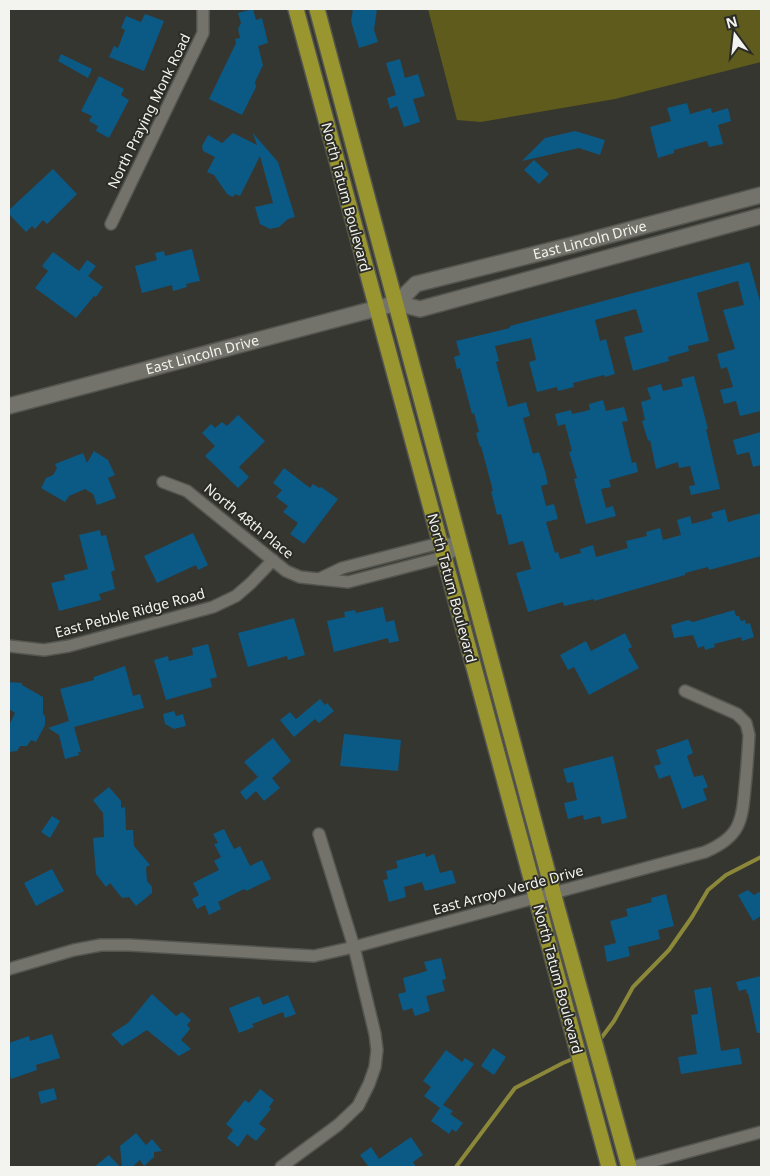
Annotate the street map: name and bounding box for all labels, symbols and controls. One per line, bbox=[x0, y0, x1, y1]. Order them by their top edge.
north arrow bbox=[710, 10, 760, 60]
text: N bbox=[724, 11, 739, 33]
street label: North Praying Monk Road bbox=[103, 30, 194, 191]
street label: North Tatum Boulevard bbox=[317, 120, 376, 274]
street label: East Lincoln Drive bbox=[531, 216, 648, 263]
street label: East Lincoln Drive bbox=[143, 330, 261, 378]
street label: North 48th Place bbox=[201, 479, 298, 563]
street label: North Tatum Boulevard bbox=[423, 511, 482, 665]
street label: East Pebble Ridge Road bbox=[53, 583, 207, 642]
street label: East Arroyo Verde Drive bbox=[431, 860, 585, 919]
street label: North Tatum Boulevard bbox=[529, 902, 588, 1056]

